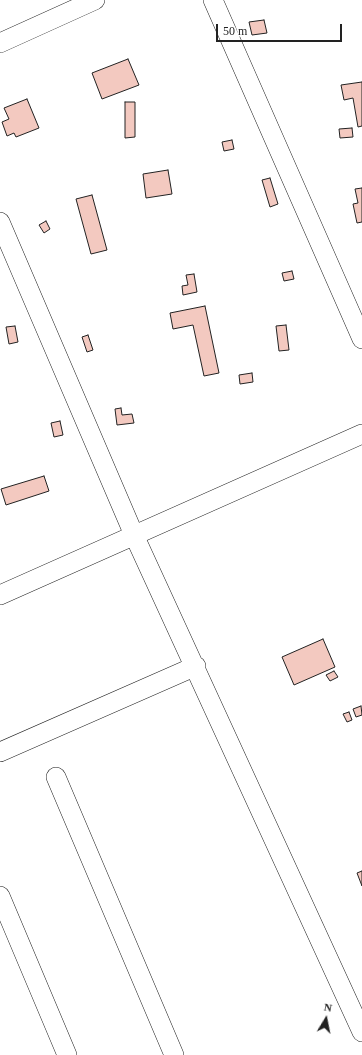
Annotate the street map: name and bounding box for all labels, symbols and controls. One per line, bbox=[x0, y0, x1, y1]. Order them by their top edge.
scale bar bbox=[218, 16, 344, 42]
text: 50 m bbox=[223, 24, 247, 38]
north arrow bbox=[306, 999, 346, 1039]
text: N bbox=[323, 1001, 333, 1014]

